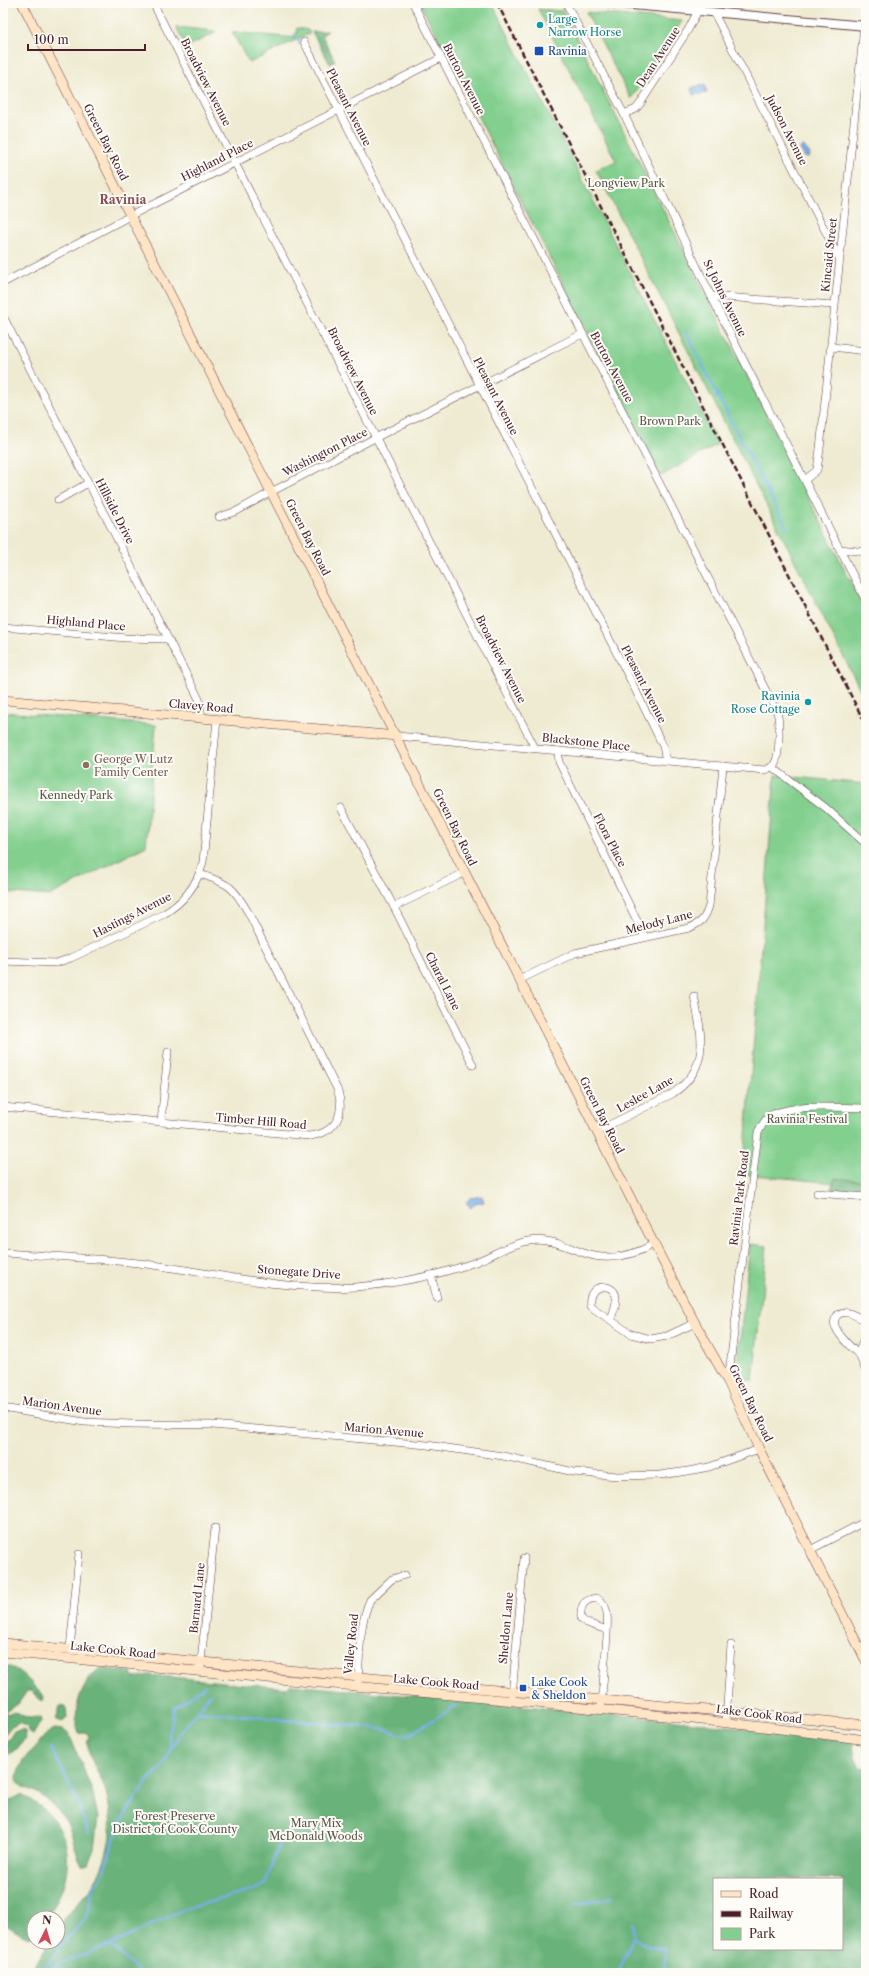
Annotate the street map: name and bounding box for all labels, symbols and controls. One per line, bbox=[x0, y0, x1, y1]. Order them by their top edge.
place label: Large Narrow Horse bbox=[548, 12, 621, 39]
marker: Large Narrow Horse bbox=[535, 20, 545, 30]
street label: Dean Avenue bbox=[633, 24, 683, 90]
scale bar bbox=[28, 26, 145, 52]
text: 100 m bbox=[34, 32, 69, 47]
street label: Broadview Avenue bbox=[178, 36, 234, 128]
street label: Burton Avenue bbox=[440, 41, 488, 117]
place label: Ravinia bbox=[548, 44, 587, 58]
marker: Ravinia bbox=[533, 45, 545, 57]
street label: Pleasant Avenue bbox=[323, 66, 375, 148]
street label: Judson Avenue bbox=[762, 91, 811, 168]
street label: Green Bay Road bbox=[81, 101, 132, 183]
street label: Highland Place bbox=[178, 136, 256, 184]
park label: Longview Park bbox=[587, 176, 665, 190]
district label: Ravinia bbox=[100, 192, 148, 207]
street label: Kincaid Street bbox=[818, 217, 840, 293]
street label: St Johns Avenue bbox=[700, 257, 750, 339]
street label: Broadview Avenue bbox=[325, 325, 381, 417]
street label: Burton Avenue bbox=[587, 329, 637, 405]
street label: Pleasant Avenue bbox=[470, 355, 522, 437]
park label: Brown Park bbox=[639, 414, 701, 428]
street label: Washington Place bbox=[279, 425, 370, 480]
street label: Hillside Drive bbox=[92, 476, 138, 546]
street label: Green Bay Road bbox=[283, 496, 334, 578]
street label: Highland Place bbox=[46, 613, 126, 633]
street label: Broadview Avenue bbox=[473, 613, 529, 705]
street label: Pleasant Avenue bbox=[618, 643, 670, 725]
place label: Ravinia Rose Cottage bbox=[731, 689, 800, 716]
street label: Clavey Road bbox=[168, 696, 234, 716]
marker: Ravinia Rose Cottage bbox=[803, 697, 813, 707]
street label: Blackstone Place bbox=[541, 730, 631, 754]
place label: George W Lutz Family Center bbox=[94, 752, 173, 779]
marker: George W Lutz Family Center bbox=[81, 760, 91, 770]
street label: Green Bay Road bbox=[430, 786, 480, 868]
park label: Kennedy Park bbox=[39, 788, 113, 802]
street label: Flora Place bbox=[590, 811, 630, 869]
street label: Hastings Avenue bbox=[90, 889, 174, 941]
street label: Melody Lane bbox=[624, 907, 694, 937]
street label: Charal Lane bbox=[422, 949, 464, 1013]
street label: Leslee Lane bbox=[614, 1073, 676, 1115]
street label: Green Bay Road bbox=[577, 1074, 628, 1156]
street label: Timber Hill Road bbox=[215, 1110, 307, 1132]
park label: Ravinia Festival bbox=[766, 1112, 848, 1126]
street label: Ravinia Park Road bbox=[726, 1149, 752, 1246]
street label: Stonegate Drive bbox=[257, 1262, 341, 1282]
street label: Green Bay Road bbox=[726, 1362, 776, 1444]
street label: Marion Avenue bbox=[21, 1393, 103, 1419]
street label: Marion Avenue bbox=[344, 1420, 424, 1440]
street label: Barnard Lane bbox=[186, 1562, 208, 1634]
street label: Sheldon Lane bbox=[496, 1591, 516, 1665]
street label: Valley Road bbox=[341, 1613, 361, 1676]
street label: Lake Cook Road bbox=[69, 1639, 157, 1662]
street label: Lake Cook Road bbox=[392, 1671, 480, 1693]
place label: Lake Cook & Sheldon bbox=[531, 1675, 588, 1702]
marker: Lake Cook & Sheldon bbox=[518, 1683, 528, 1693]
street label: Lake Cook Road bbox=[715, 1702, 803, 1726]
park label: Forest Preserve District of Cook County bbox=[113, 1809, 238, 1836]
park label: Mary Mix McDonald Woods bbox=[269, 1816, 363, 1843]
legend bbox=[713, 1878, 843, 1950]
text: Road bbox=[749, 1886, 779, 1901]
text: Railway bbox=[749, 1906, 794, 1921]
north arrow bbox=[26, 1910, 66, 1950]
text: N bbox=[41, 1913, 53, 1927]
text: Park bbox=[749, 1926, 776, 1941]

